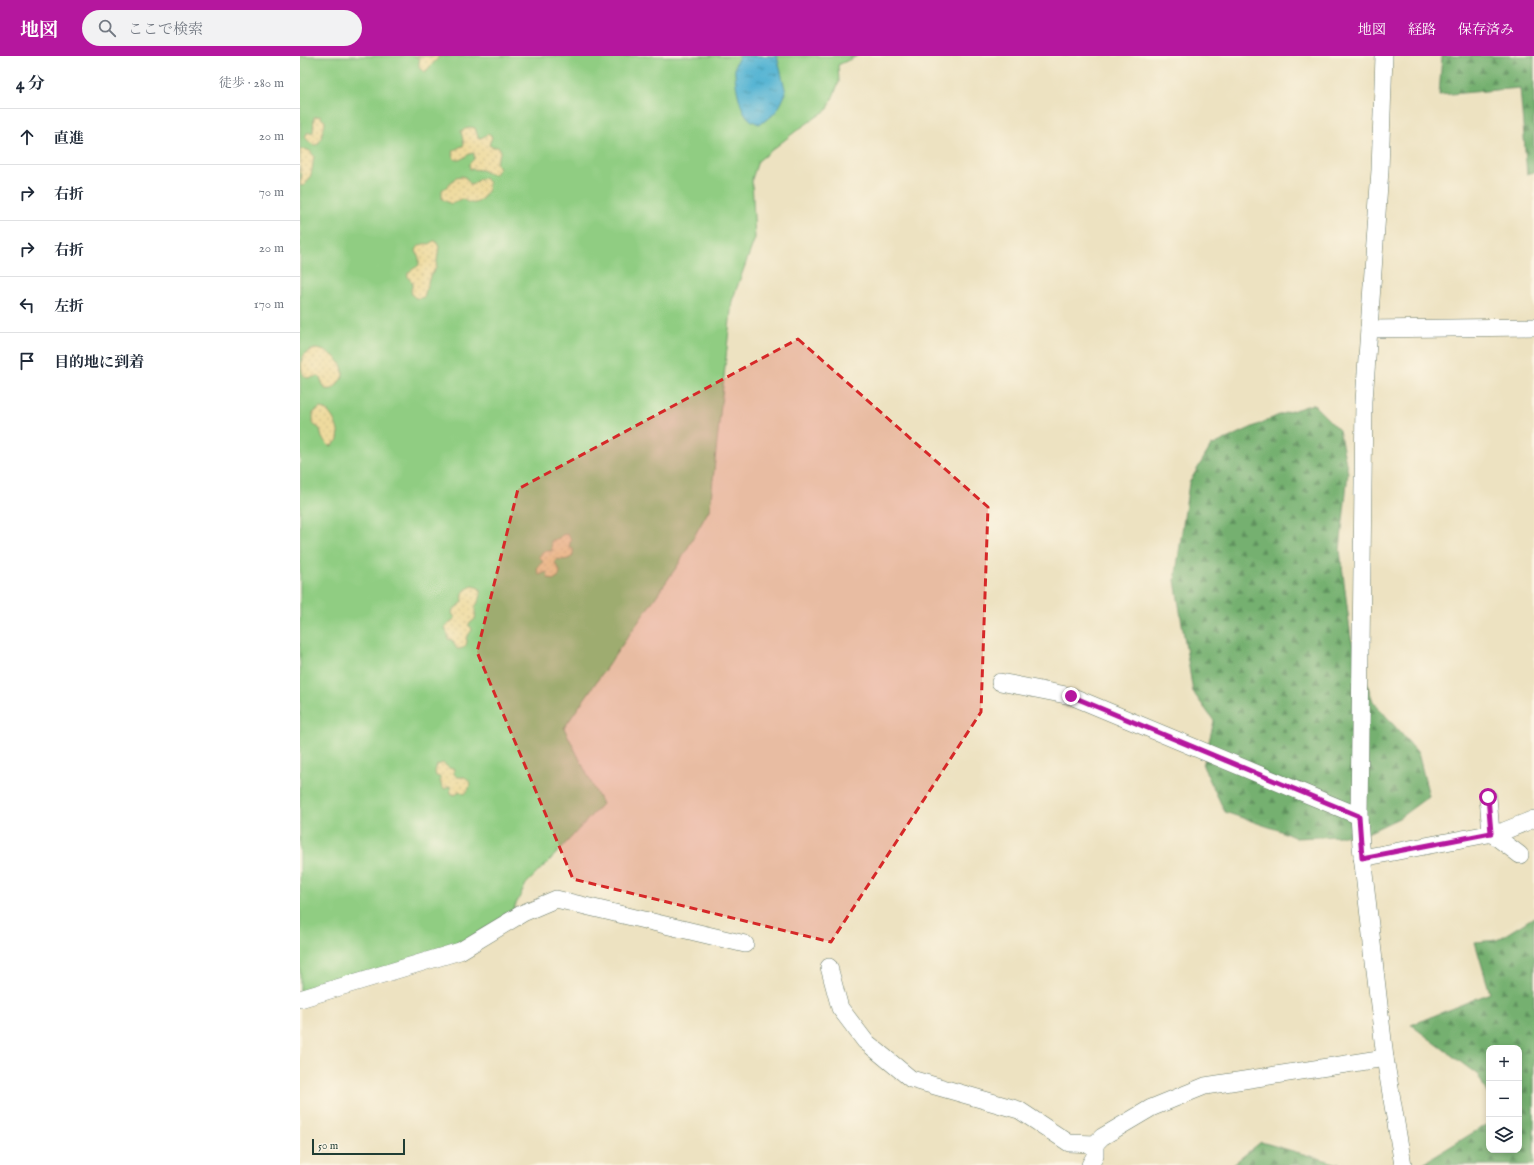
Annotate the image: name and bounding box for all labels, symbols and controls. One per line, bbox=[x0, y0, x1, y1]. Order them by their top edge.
search box bbox=[82, 10, 362, 46]
icon: search bbox=[96, 17, 118, 39]
text: 地図 bbox=[20, 19, 58, 43]
text: ここで検索 bbox=[128, 20, 203, 39]
text: 地図 bbox=[1358, 21, 1386, 39]
text: 経路 bbox=[1408, 21, 1436, 39]
text: 保存済み bbox=[1458, 21, 1514, 39]
text: 4 分 bbox=[16, 74, 45, 95]
text: 徒歩 · 280 m bbox=[219, 75, 284, 92]
icon: ahead bbox=[16, 126, 38, 148]
text: 20 m bbox=[259, 128, 284, 145]
text: 直進 bbox=[54, 129, 84, 148]
icon: right bbox=[16, 182, 38, 204]
text: 70 m bbox=[259, 184, 284, 201]
text: 右折 bbox=[54, 185, 84, 204]
icon: right bbox=[16, 238, 38, 260]
text: 20 m bbox=[259, 240, 284, 257]
text: 右折 bbox=[54, 241, 84, 260]
icon: left bbox=[16, 294, 38, 316]
text: 170 m bbox=[254, 296, 284, 313]
text: 左折 bbox=[54, 297, 84, 316]
icon: arrive bbox=[16, 350, 38, 372]
text: 目的地に到着 bbox=[54, 353, 144, 372]
route end bbox=[1062, 687, 1080, 705]
route start bbox=[1479, 788, 1497, 806]
map controls bbox=[1486, 1045, 1522, 1153]
button: + bbox=[1486, 1045, 1522, 1081]
button: − bbox=[1486, 1081, 1522, 1117]
button: layers bbox=[1486, 1117, 1522, 1153]
scale bar bbox=[312, 1137, 405, 1156]
text: 50 m bbox=[318, 1139, 338, 1153]

